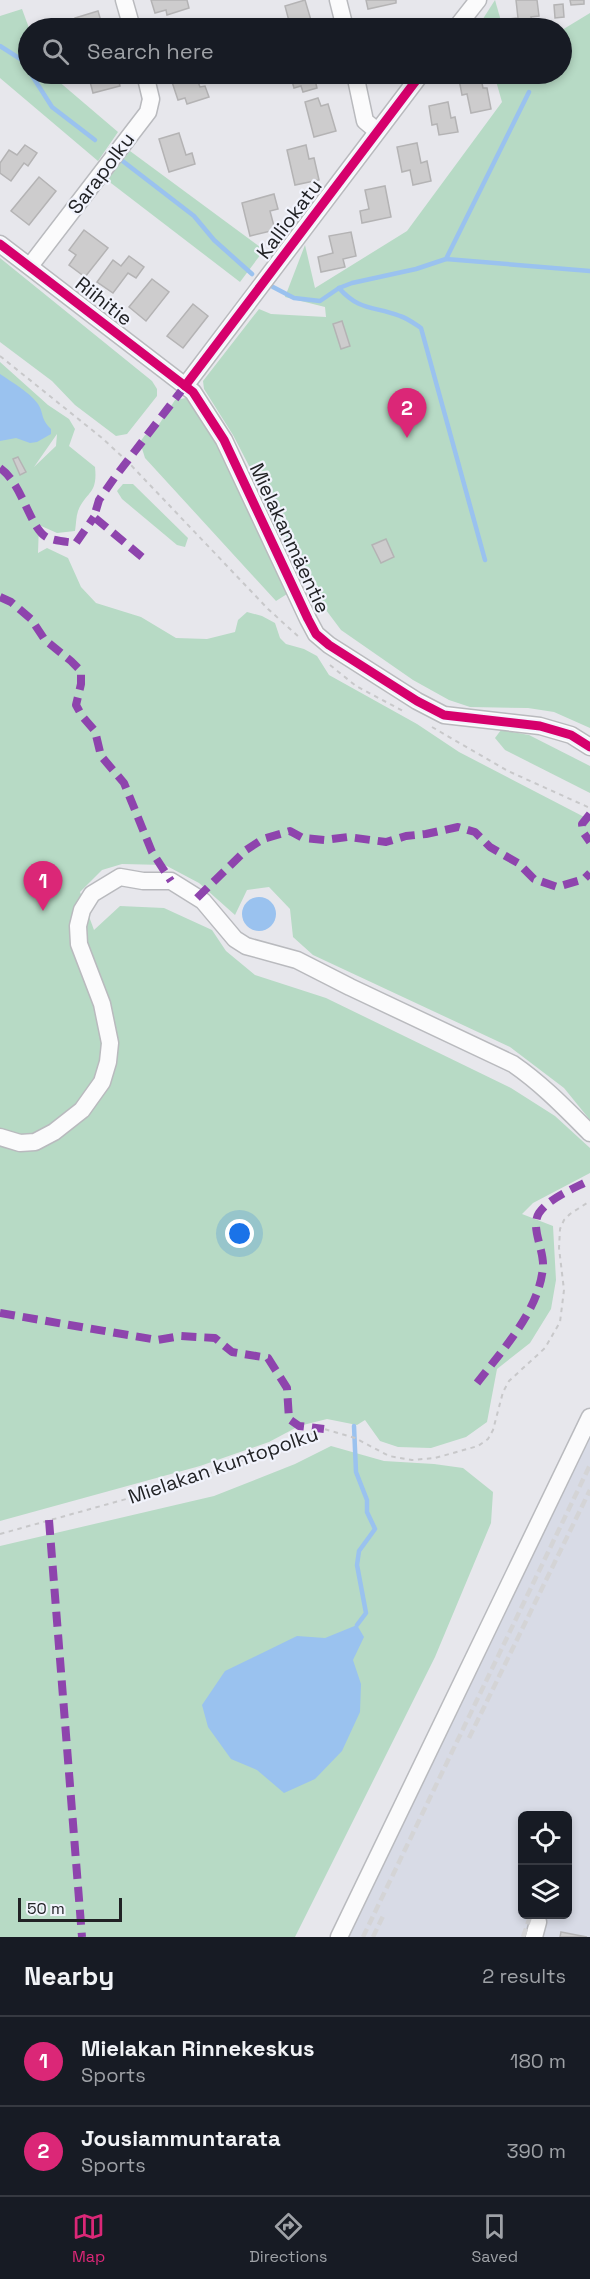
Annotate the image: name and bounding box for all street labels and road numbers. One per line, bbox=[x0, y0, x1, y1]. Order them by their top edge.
street label: Sarapolku bbox=[62, 127, 140, 219]
street label: Kalliokatu bbox=[250, 174, 328, 264]
street label: Riihitie bbox=[70, 271, 138, 331]
street label: Mielakanmäentie bbox=[244, 459, 336, 617]
street label: Mielakan kuntopolku bbox=[125, 1420, 321, 1510]

